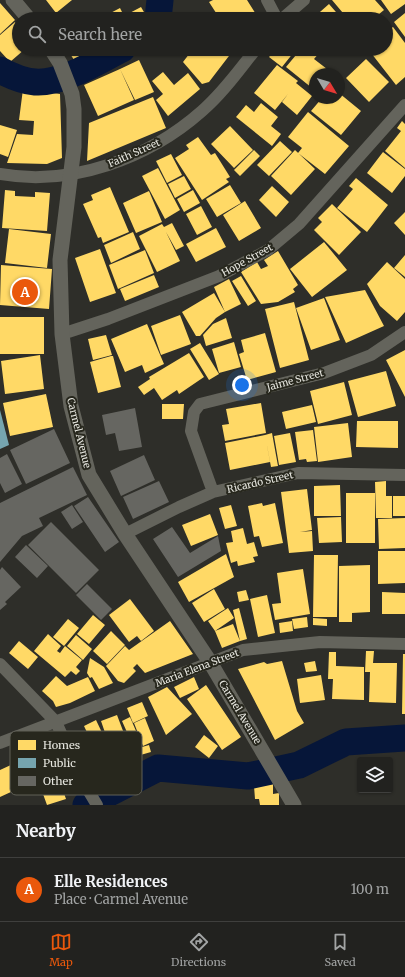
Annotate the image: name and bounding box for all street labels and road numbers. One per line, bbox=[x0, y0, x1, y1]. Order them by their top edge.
street label: Faith Street bbox=[106, 136, 162, 170]
street label: Hope Street bbox=[219, 241, 275, 279]
street label: Jaime Street bbox=[264, 366, 325, 394]
street label: Carmel Avenue bbox=[64, 396, 94, 470]
street label: Ricardo Street bbox=[226, 468, 295, 496]
street label: Maria Elena Street bbox=[153, 646, 241, 690]
street label: Carmel Avenue bbox=[216, 678, 264, 746]

